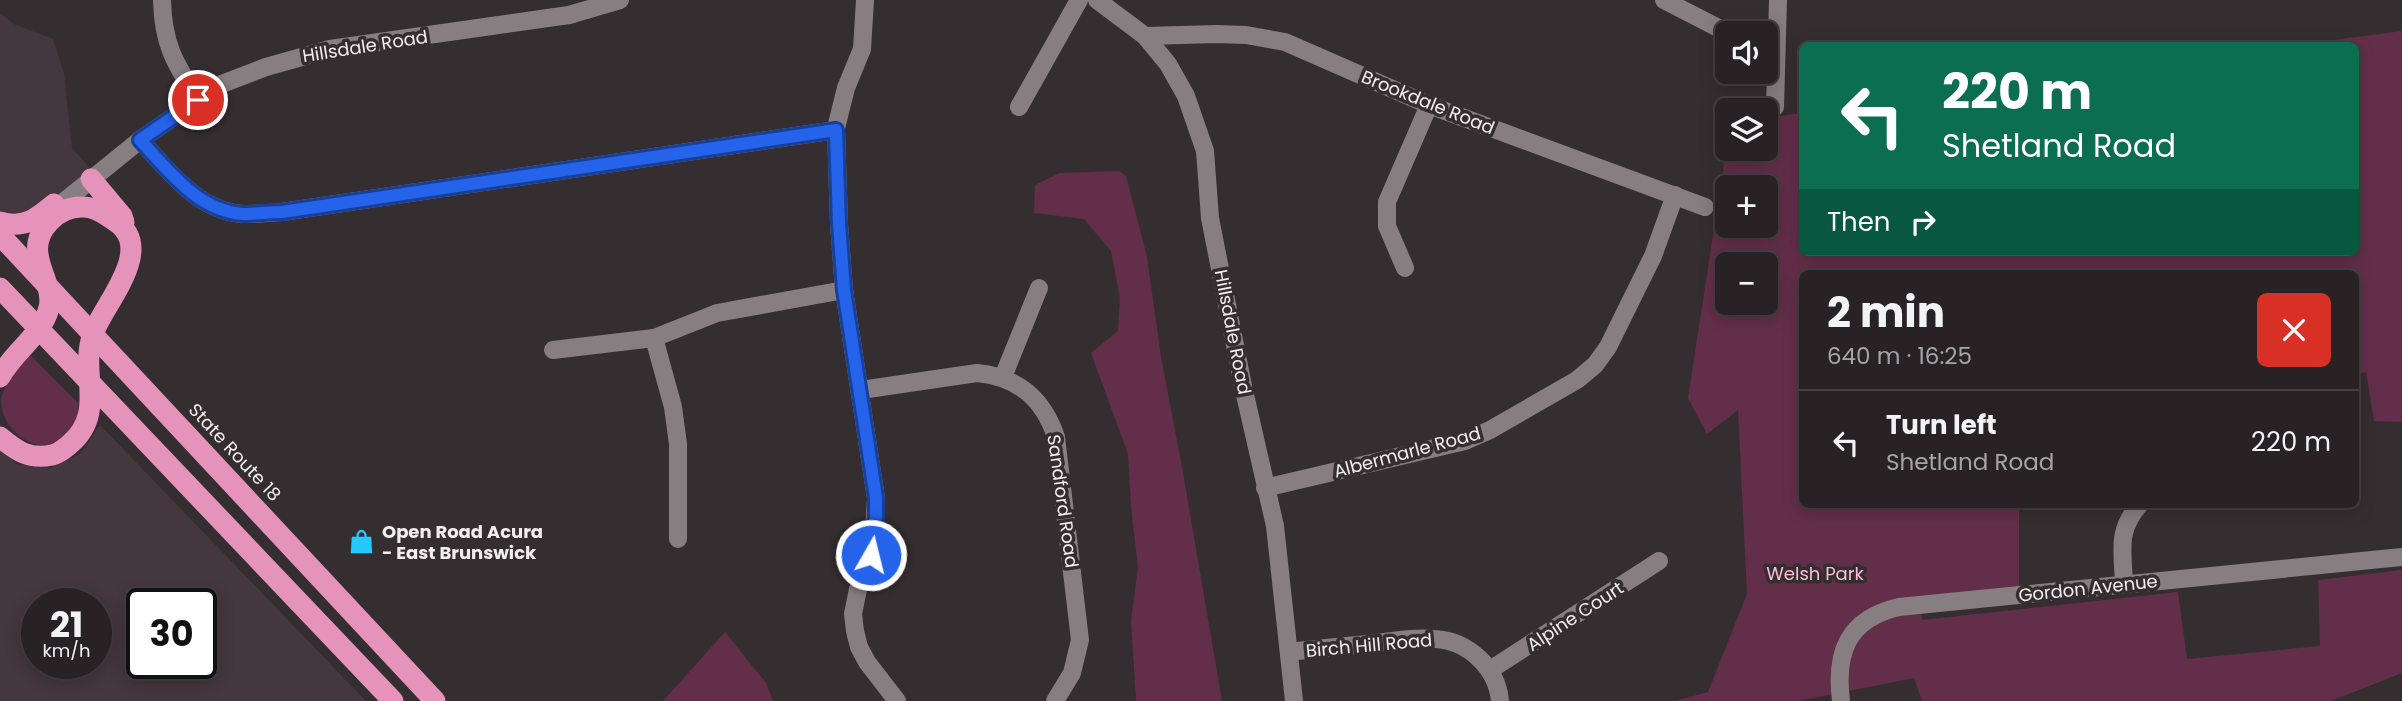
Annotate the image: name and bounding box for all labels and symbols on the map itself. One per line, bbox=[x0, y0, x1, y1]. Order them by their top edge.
street label: Hillsdale Road bbox=[300, 24, 430, 68]
street label: Brookdale Road bbox=[1358, 64, 1498, 140]
pin bbox=[168, 70, 228, 130]
street label: Hillsdale Road bbox=[1209, 267, 1257, 397]
street label: State Route 18 bbox=[183, 398, 287, 506]
street label: Albermarle Road bbox=[1331, 420, 1483, 484]
street label: Sandford Road bbox=[1041, 433, 1085, 569]
position arrow bbox=[834, 518, 908, 592]
place label: Open Road Acura - East Brunswick bbox=[382, 519, 543, 565]
shop icon: Open Road Acura - East Brunswick bbox=[348, 527, 376, 555]
park label: Welsh Park bbox=[1766, 561, 1864, 586]
street label: Gordon Avenue bbox=[2017, 568, 2159, 608]
street label: Alpine Court bbox=[1522, 575, 1628, 657]
speed limit sign: 30 bbox=[126, 588, 217, 679]
street label: Birch Hill Road bbox=[1305, 627, 1433, 663]

